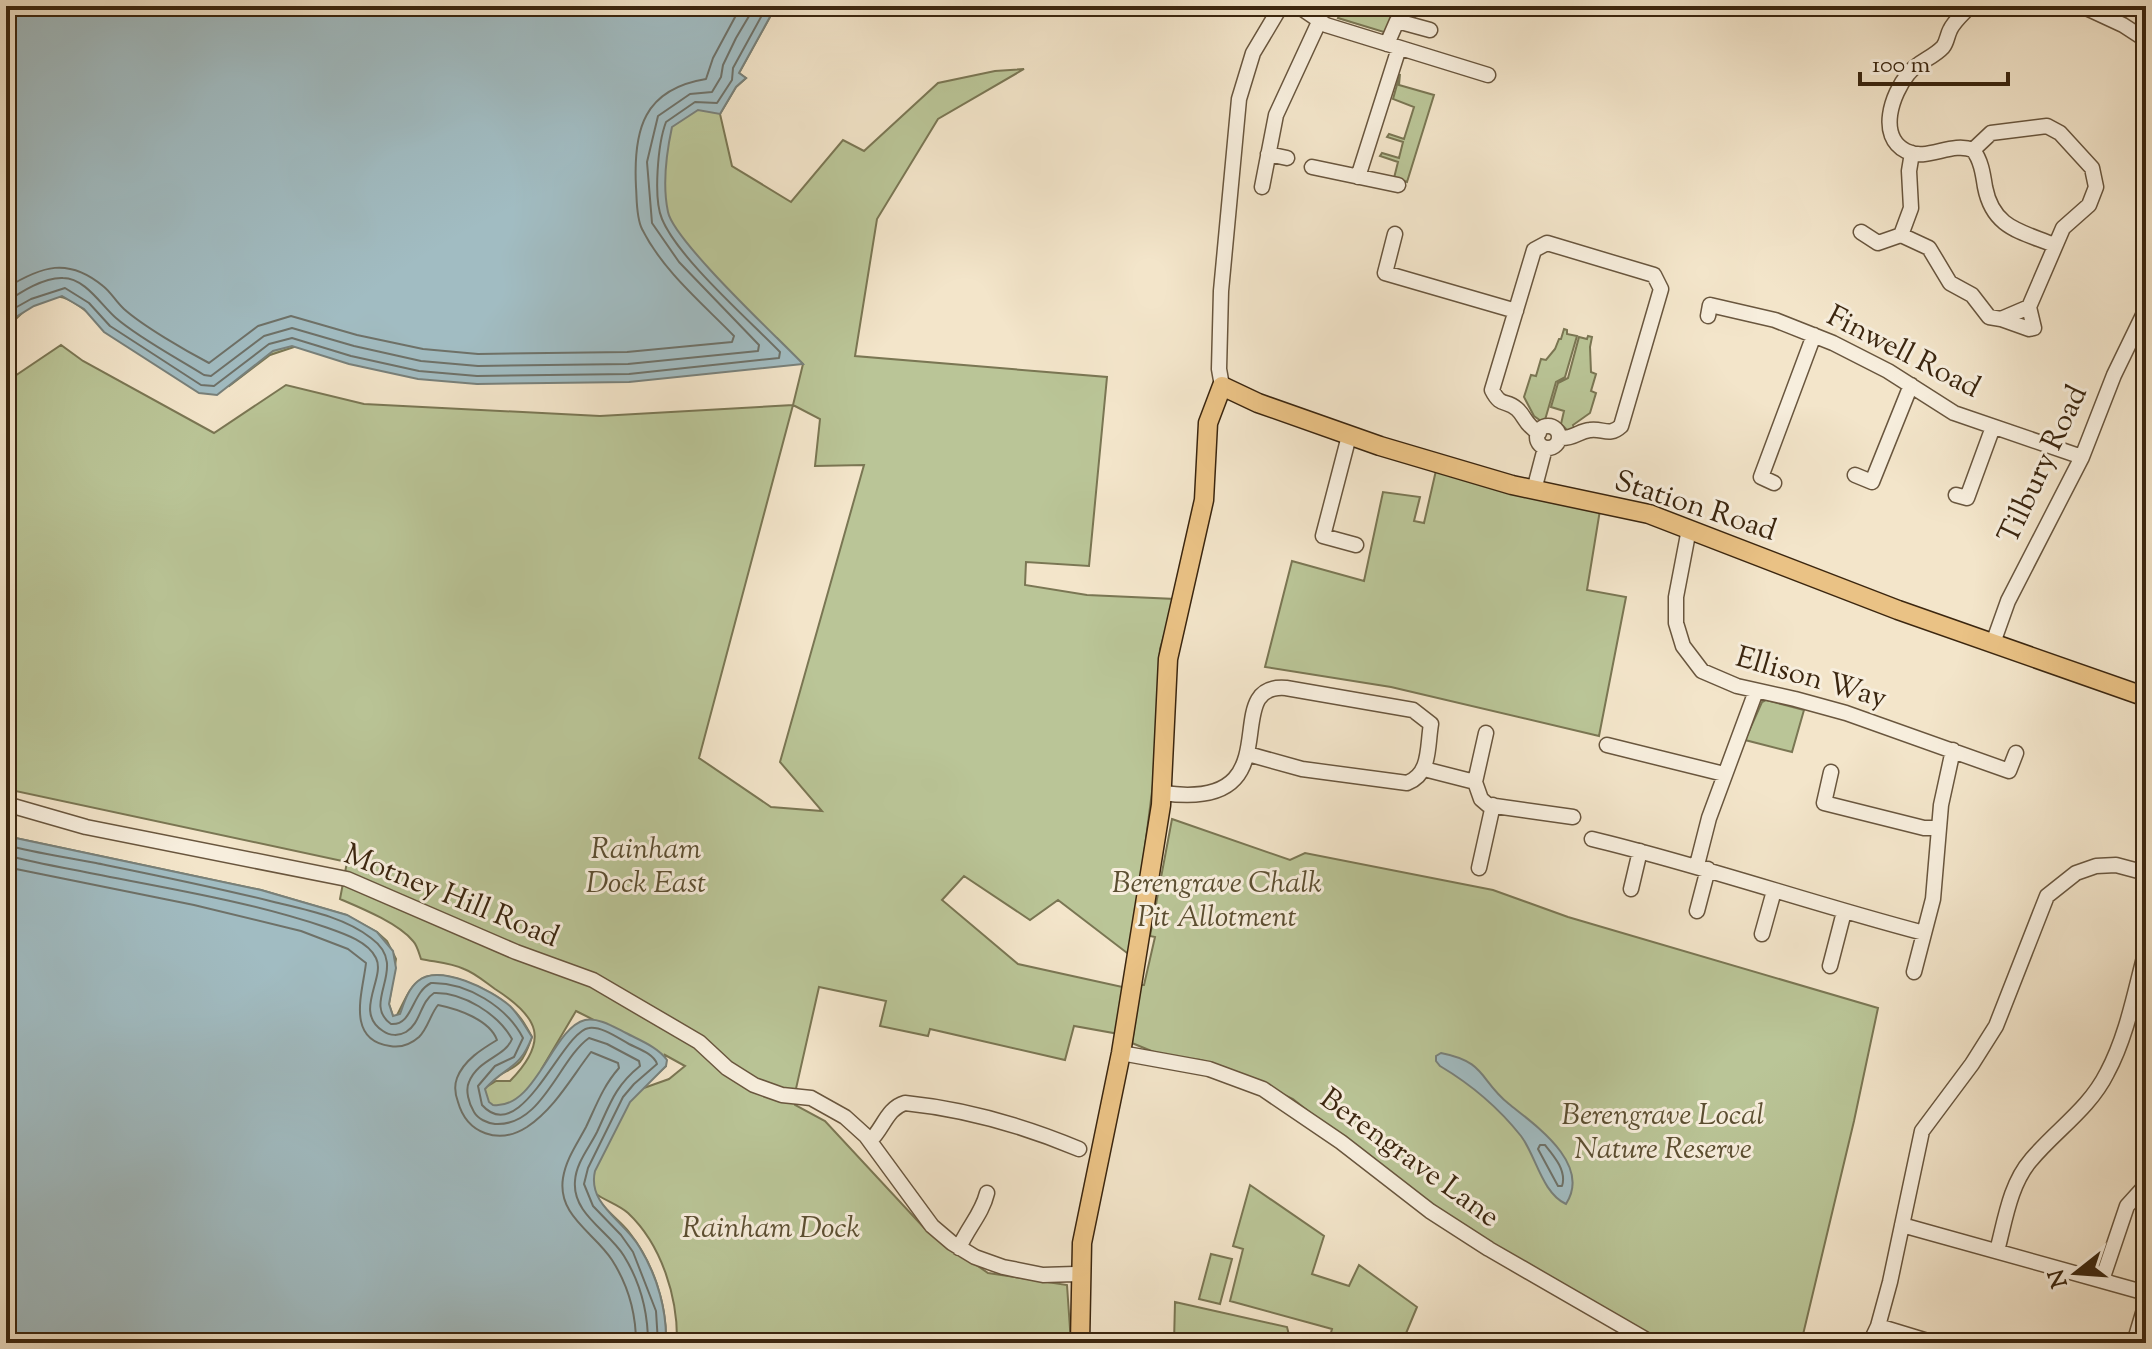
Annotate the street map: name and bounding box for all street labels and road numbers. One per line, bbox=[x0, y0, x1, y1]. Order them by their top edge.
street label: Finwell Road bbox=[1819, 296, 1987, 410]
street label: Tilbury Road bbox=[1988, 379, 2100, 551]
street label: Station Road bbox=[1608, 461, 1782, 553]
street label: Ellison Way bbox=[1730, 637, 1892, 721]
street label: Motney Hill Road bbox=[337, 834, 565, 960]
street label: Berengrave Lane bbox=[1310, 1079, 1508, 1239]

